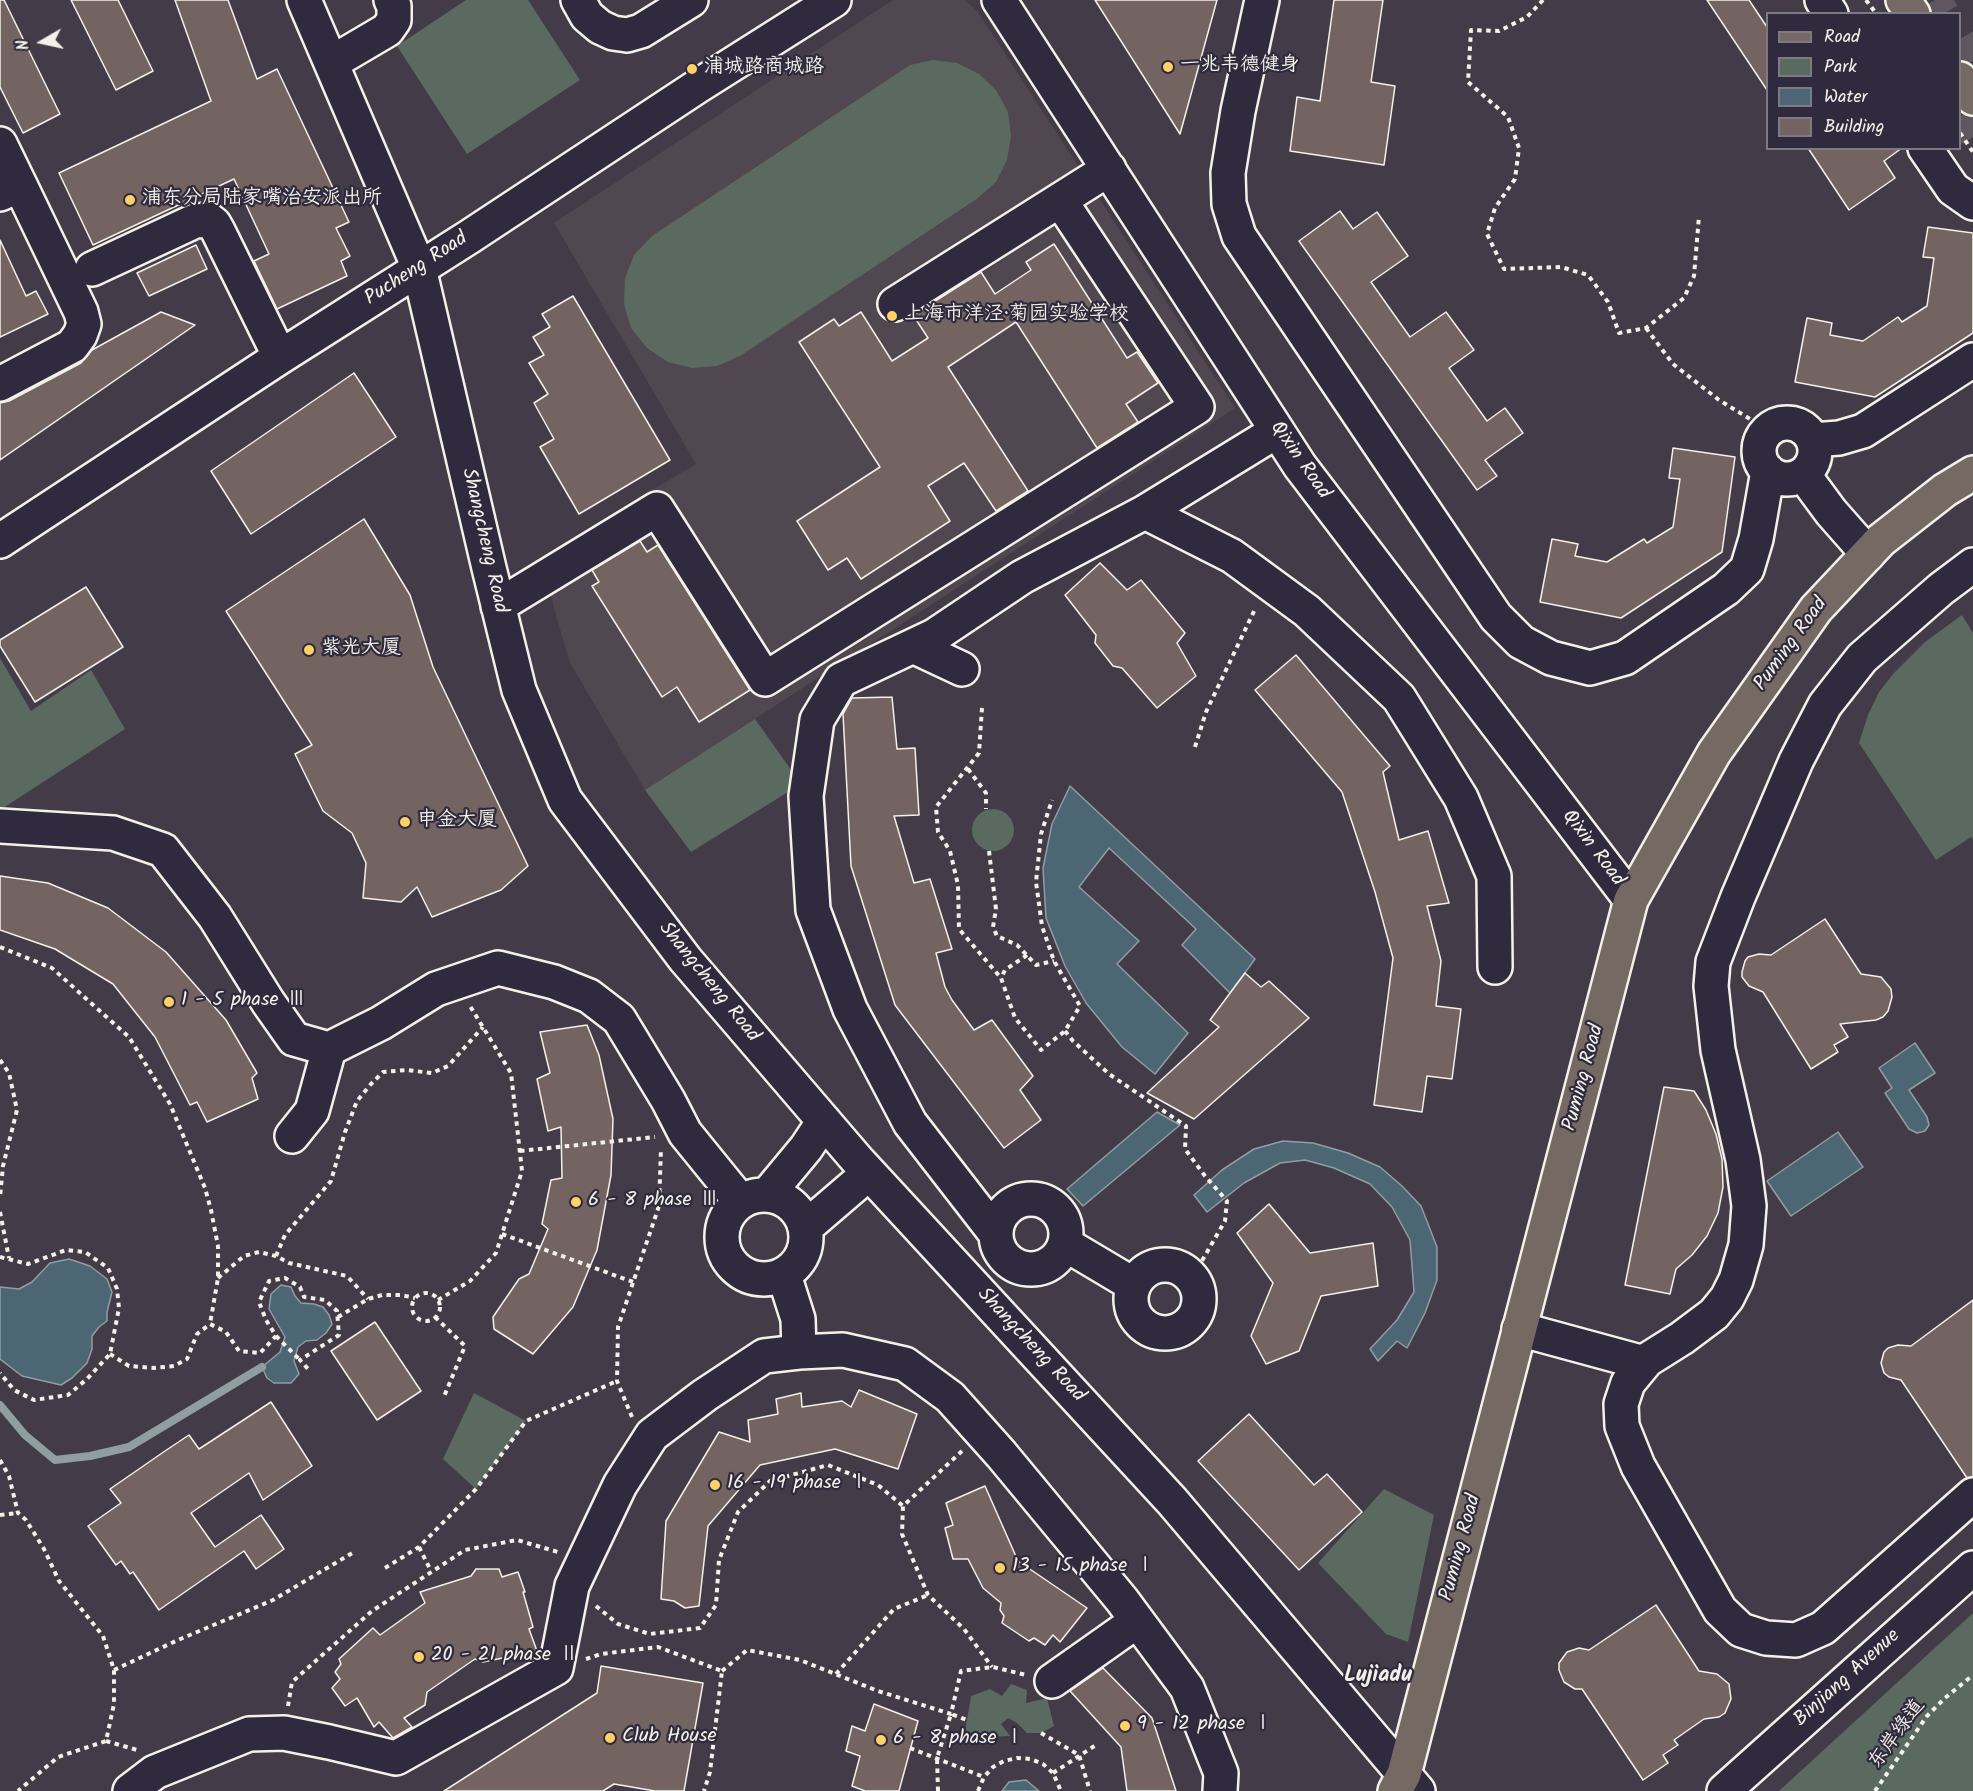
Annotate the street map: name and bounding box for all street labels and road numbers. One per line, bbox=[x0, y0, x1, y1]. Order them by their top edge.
street label: Pucheng Road bbox=[361, 228, 473, 312]
street label: Qixin Road bbox=[1263, 417, 1335, 505]
street label: Shangcheng Road bbox=[455, 466, 511, 616]
street label: Puming Road bbox=[1750, 594, 1834, 696]
street label: Qixin Road bbox=[1555, 806, 1629, 892]
street label: Shangcheng Road bbox=[652, 918, 764, 1048]
street label: Puming Road bbox=[1559, 1022, 1611, 1134]
street label: Shangcheng Road bbox=[971, 1284, 1089, 1408]
street label: Puming Road bbox=[1436, 1492, 1488, 1604]
street label: Binjiang Avenue bbox=[1790, 1625, 1906, 1733]
street label: 东岸绿道 bbox=[1865, 1696, 1931, 1774]

